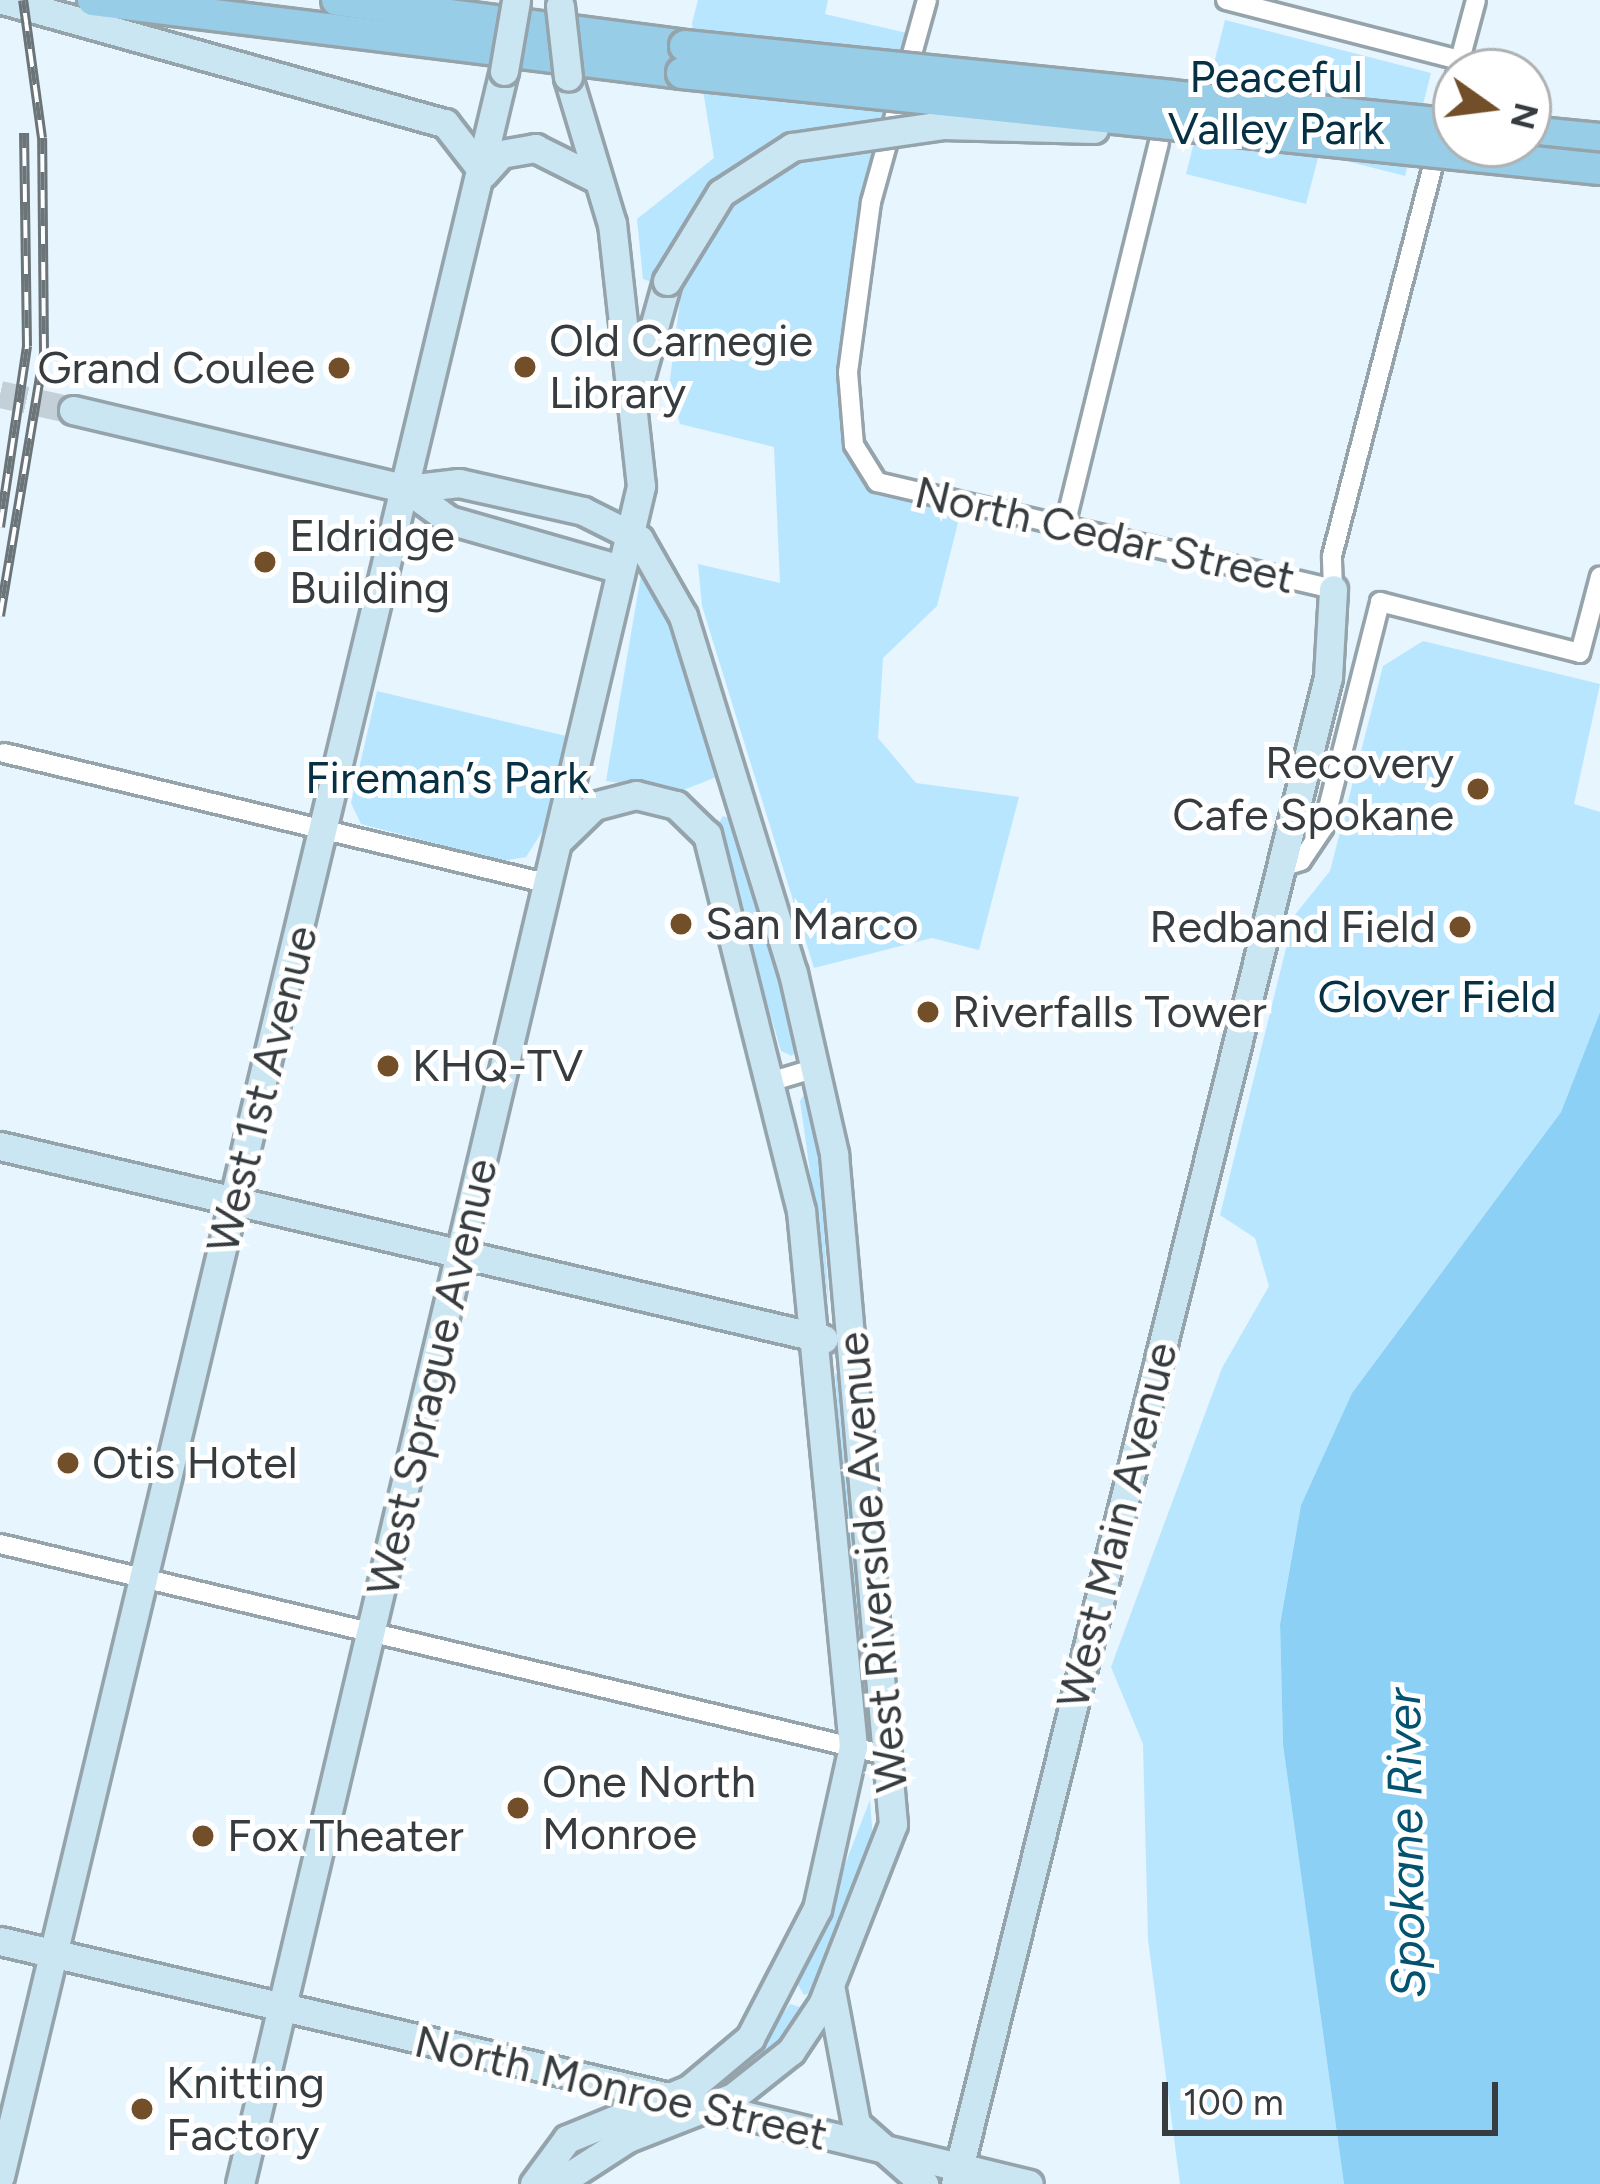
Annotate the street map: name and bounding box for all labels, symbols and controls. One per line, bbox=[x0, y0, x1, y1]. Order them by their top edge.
north arrow bbox=[1432, 48, 1552, 168]
park label: Peaceful Valley Park bbox=[1168, 50, 1384, 156]
text: N bbox=[1502, 99, 1547, 133]
place label: Old Carnegie Library bbox=[549, 314, 813, 420]
place label: Grand Coulee bbox=[37, 341, 315, 395]
marker: Old Carnegie Library bbox=[512, 354, 538, 380]
marker: Grand Coulee bbox=[326, 355, 352, 381]
street label: North Cedar Street bbox=[910, 465, 1300, 605]
place label: Eldridge Building bbox=[289, 509, 455, 615]
marker: Eldridge Building bbox=[252, 549, 278, 575]
place label: Recovery Cafe Spokane bbox=[1172, 736, 1454, 842]
park label: Fireman’s Park bbox=[305, 751, 589, 805]
marker: Recovery Cafe Spokane bbox=[1465, 776, 1491, 802]
place label: San Marco bbox=[705, 897, 918, 951]
place label: Redband Field bbox=[1149, 900, 1436, 954]
marker: San Marco bbox=[668, 911, 694, 937]
marker: Redband Field bbox=[1447, 914, 1473, 940]
street label: West 1st Avenue bbox=[195, 920, 329, 1258]
park label: Glover Field bbox=[1317, 970, 1557, 1024]
place label: Riverfalls Tower bbox=[952, 985, 1267, 1039]
marker: Riverfalls Tower bbox=[915, 999, 941, 1025]
place label: KHQ-TV bbox=[412, 1039, 583, 1093]
marker: KHQ-TV bbox=[375, 1053, 401, 1079]
street label: West Sprague Avenue bbox=[355, 1153, 509, 1601]
street label: West Riverside Avenue bbox=[825, 1330, 919, 1794]
street label: West Main Avenue bbox=[1045, 1337, 1189, 1713]
place label: Otis Hotel bbox=[92, 1436, 298, 1490]
marker: Otis Hotel bbox=[55, 1450, 81, 1476]
water label: Spokane River bbox=[1375, 1688, 1437, 1998]
place label: One North Monroe bbox=[542, 1755, 756, 1861]
marker: One North Monroe bbox=[505, 1795, 531, 1821]
place label: Fox Theater bbox=[227, 1809, 464, 1863]
marker: Fox Theater bbox=[190, 1823, 216, 1849]
street label: North Monroe Street bbox=[410, 2014, 832, 2162]
place label: Knitting Factory bbox=[166, 2056, 325, 2162]
scale bar bbox=[1168, 2058, 1504, 2132]
text: 100 m bbox=[1183, 2081, 1284, 2124]
marker: Knitting Factory bbox=[129, 2096, 155, 2122]

